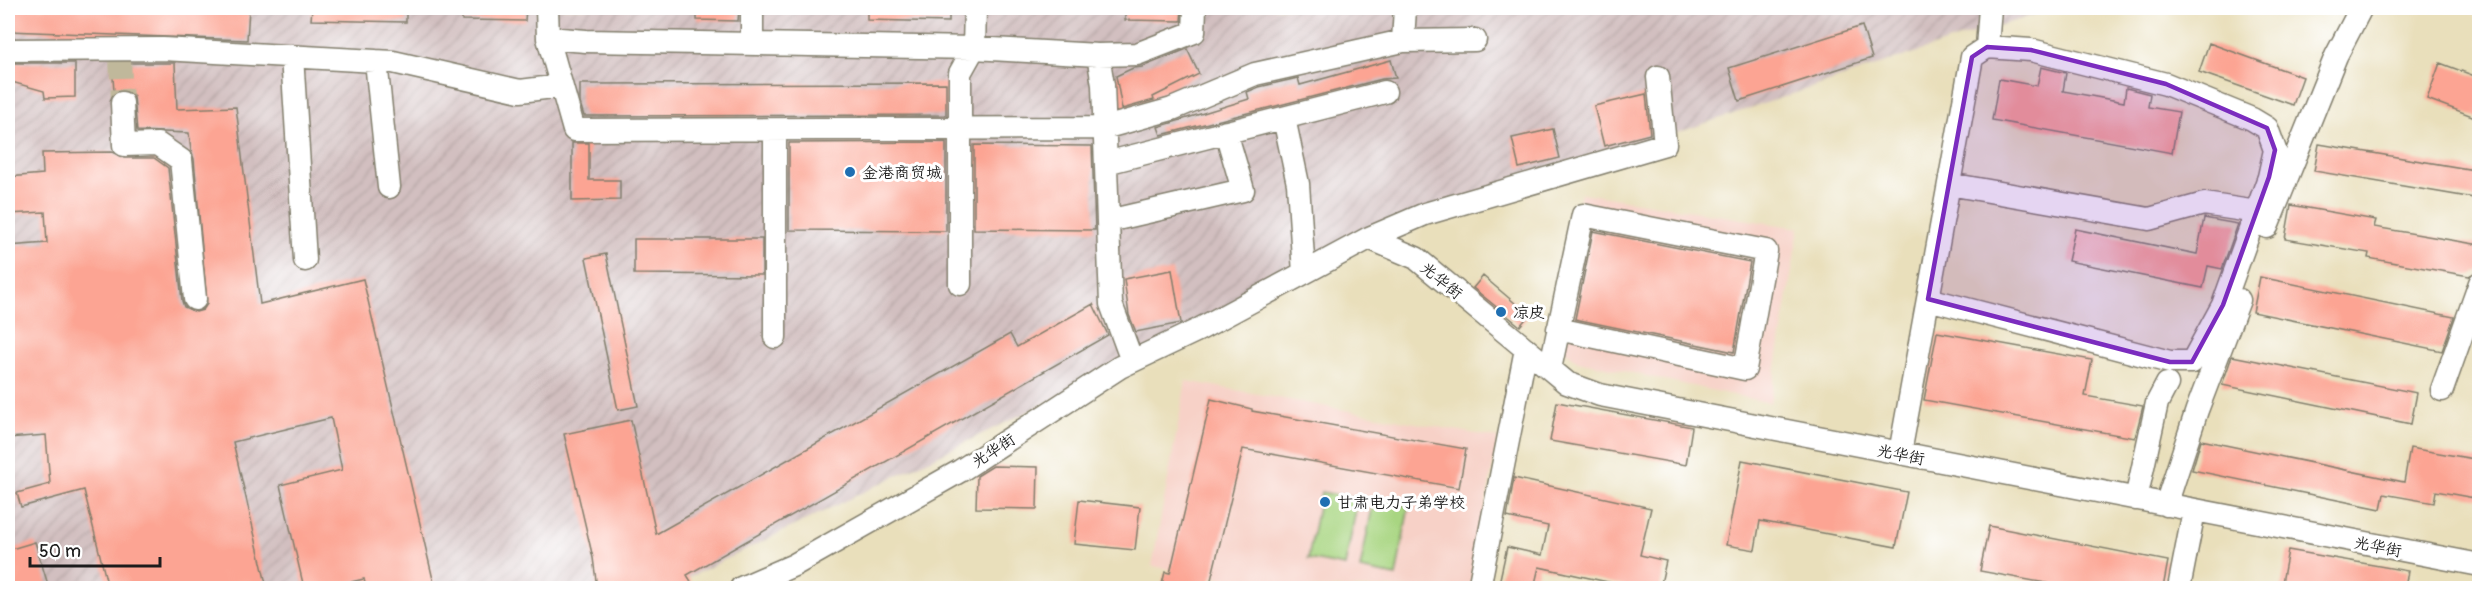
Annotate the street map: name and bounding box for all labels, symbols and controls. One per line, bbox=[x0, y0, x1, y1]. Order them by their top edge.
place label: 金港商贸城 bbox=[862, 163, 942, 183]
marker: 金港商贸城 bbox=[843, 165, 857, 179]
street label: 光华街 bbox=[1416, 258, 1466, 304]
place label: 凉皮 bbox=[1513, 303, 1545, 323]
marker: 凉皮 bbox=[1494, 305, 1508, 319]
street label: 光华街 bbox=[968, 429, 1019, 472]
street label: 光华街 bbox=[1875, 441, 1926, 469]
place label: 甘肃电力子弟学校 bbox=[1337, 493, 1465, 513]
marker: 甘肃电力子弟学校 bbox=[1318, 495, 1332, 509]
scale bar bbox=[30, 530, 160, 568]
street label: 光华街 bbox=[2352, 533, 2403, 561]
text: 50 m bbox=[39, 540, 81, 563]

